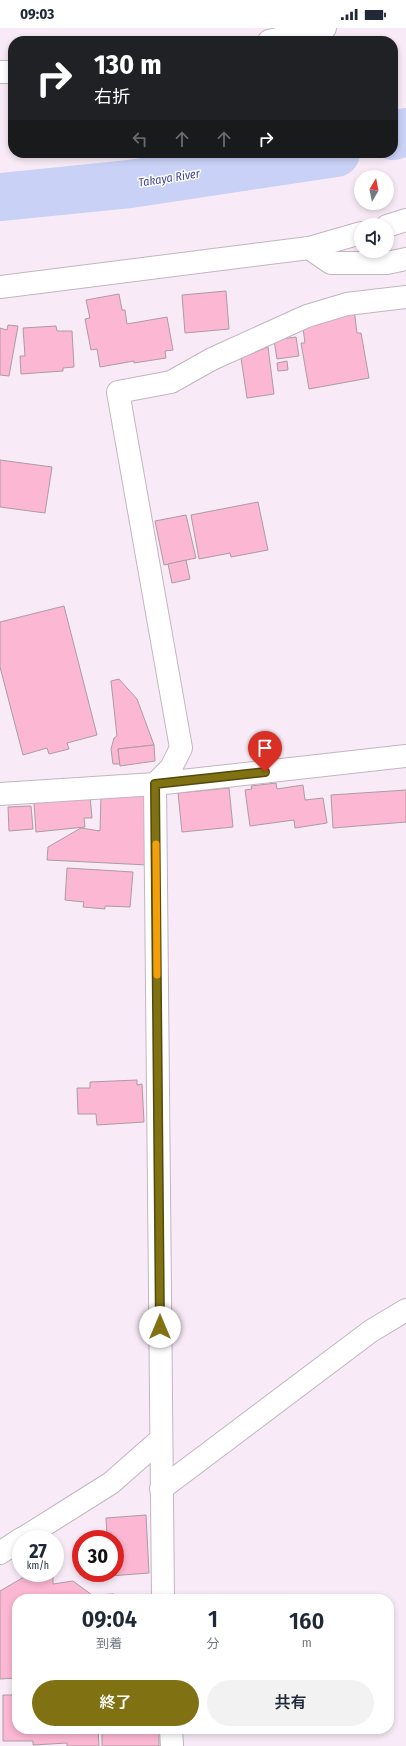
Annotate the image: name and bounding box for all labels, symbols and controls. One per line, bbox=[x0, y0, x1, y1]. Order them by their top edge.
text: 09:03 bbox=[20, 5, 54, 23]
text: 130 m bbox=[94, 48, 162, 81]
icon: right bbox=[28, 52, 80, 104]
text: 右折 bbox=[94, 86, 130, 108]
icon: left bbox=[129, 128, 151, 150]
icon: ahead bbox=[171, 128, 193, 150]
icon: ahead bbox=[213, 128, 235, 150]
icon: right bbox=[255, 128, 277, 150]
water label: Takaya River bbox=[137, 166, 202, 190]
north arrow bbox=[354, 170, 394, 210]
map controls bbox=[354, 170, 394, 258]
button: sound bbox=[354, 218, 394, 258]
pin bbox=[248, 731, 282, 772]
icon: arrive bbox=[254, 737, 276, 759]
position arrow bbox=[139, 1306, 181, 1348]
speed limit sign: 30 bbox=[72, 1530, 124, 1582]
text: 27 bbox=[29, 1539, 47, 1563]
text: km/h bbox=[27, 1560, 49, 1572]
text: 09:04 bbox=[82, 1605, 137, 1633]
text: 1 bbox=[208, 1605, 218, 1633]
text: 160 bbox=[289, 1607, 324, 1635]
text: m bbox=[302, 1635, 312, 1650]
text: 到着 bbox=[96, 1636, 122, 1651]
text: 分 bbox=[207, 1636, 220, 1651]
button: 終了 bbox=[32, 1680, 199, 1726]
button: 共有 bbox=[207, 1680, 374, 1726]

